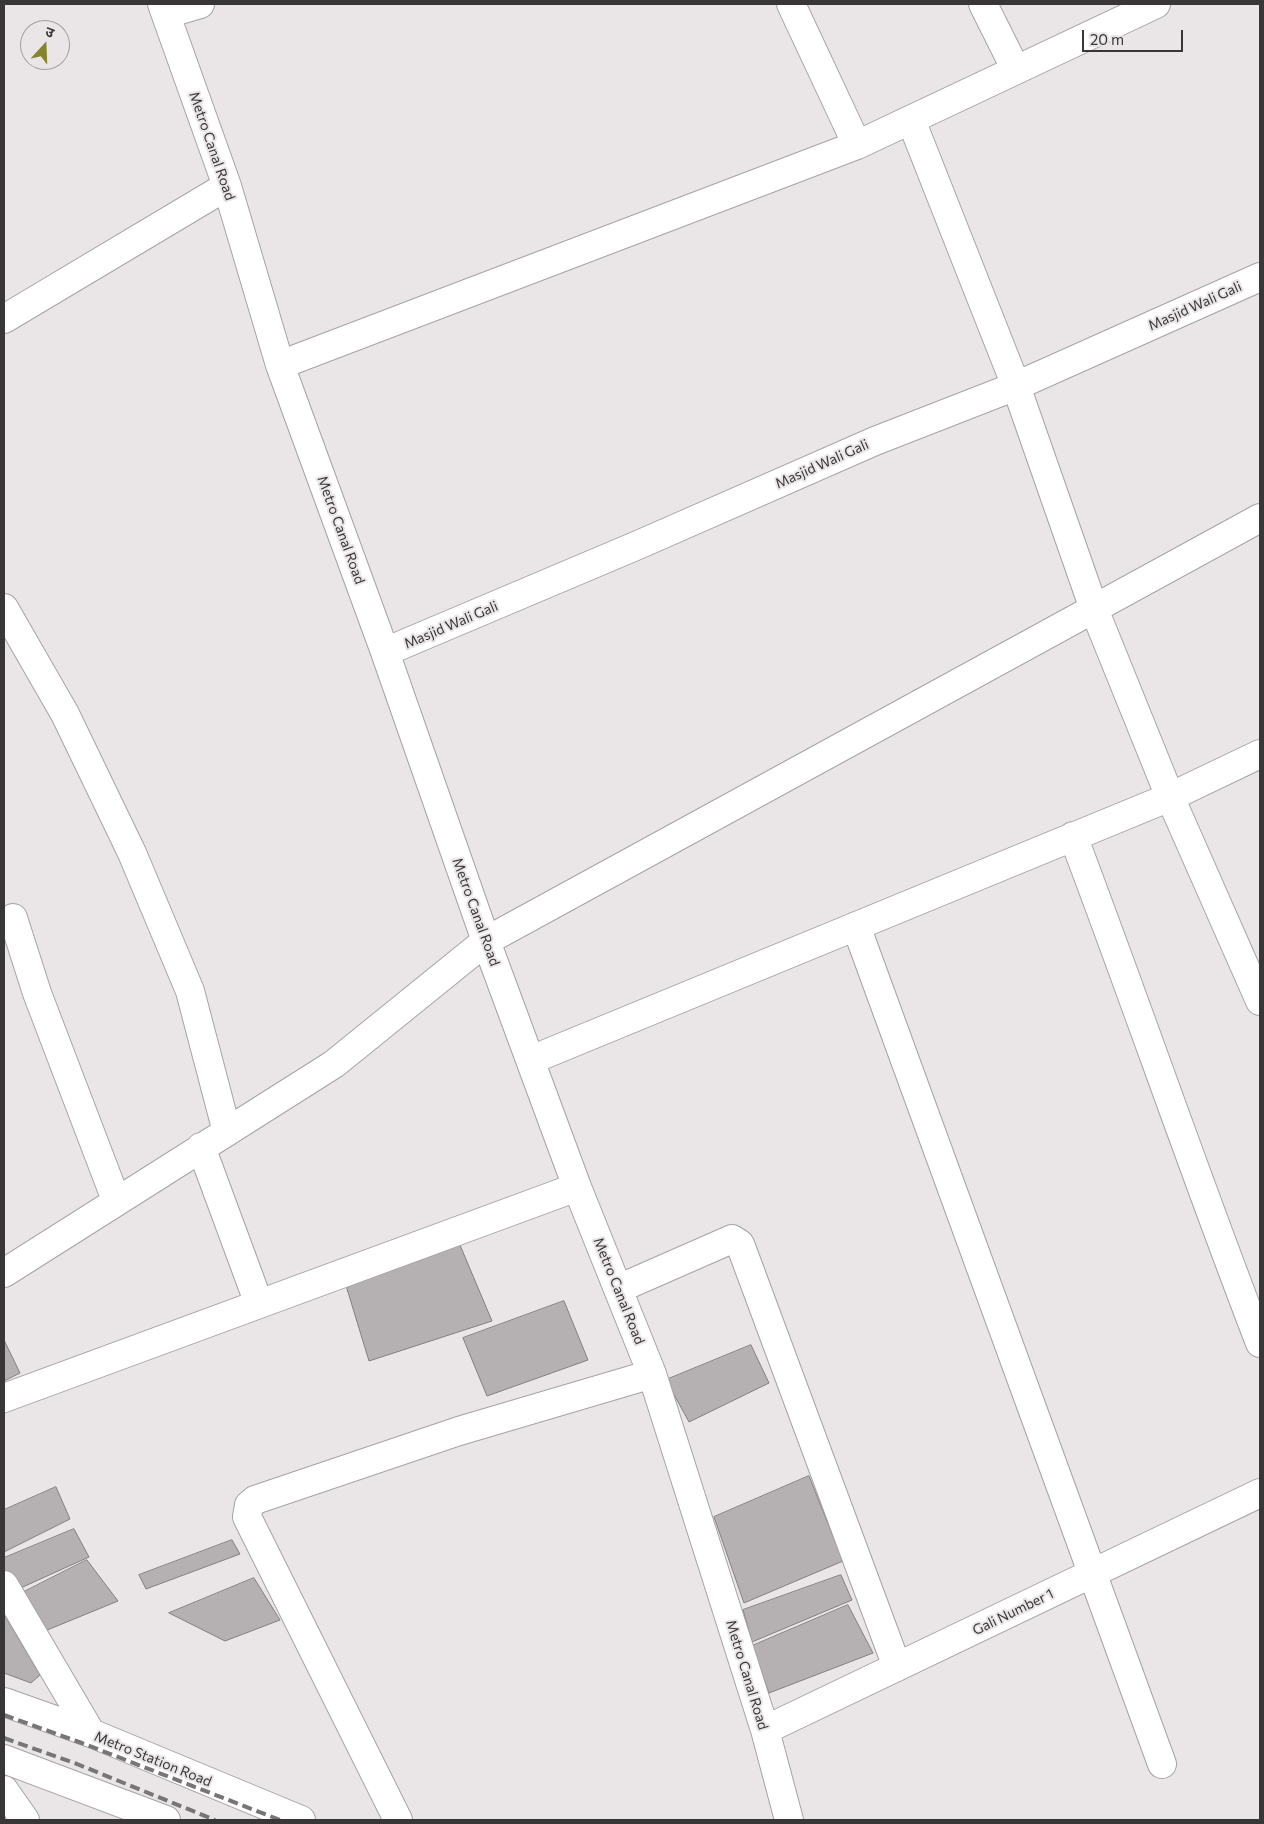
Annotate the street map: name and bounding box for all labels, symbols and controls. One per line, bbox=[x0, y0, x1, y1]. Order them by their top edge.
north arrow bbox=[20, 20, 70, 70]
scale bar bbox=[1084, 20, 1185, 52]
text: उ bbox=[43, 22, 57, 41]
text: 20 m bbox=[1090, 30, 1124, 48]
street label: Metro Canal Road bbox=[186, 89, 238, 203]
street label: Masjid Wali Gali bbox=[1146, 278, 1244, 334]
street label: Masjid Wali Gali bbox=[773, 436, 871, 492]
street label: Metro Canal Road bbox=[314, 474, 368, 586]
street label: Masjid Wali Gali bbox=[402, 598, 500, 652]
street label: Metro Canal Road bbox=[449, 856, 503, 968]
street label: Metro Canal Road bbox=[590, 1235, 648, 1347]
street label: Gali Number 1 bbox=[970, 1585, 1056, 1639]
street label: Metro Canal Road bbox=[722, 1618, 772, 1732]
street label: Metro Station Road bbox=[92, 1728, 214, 1790]

